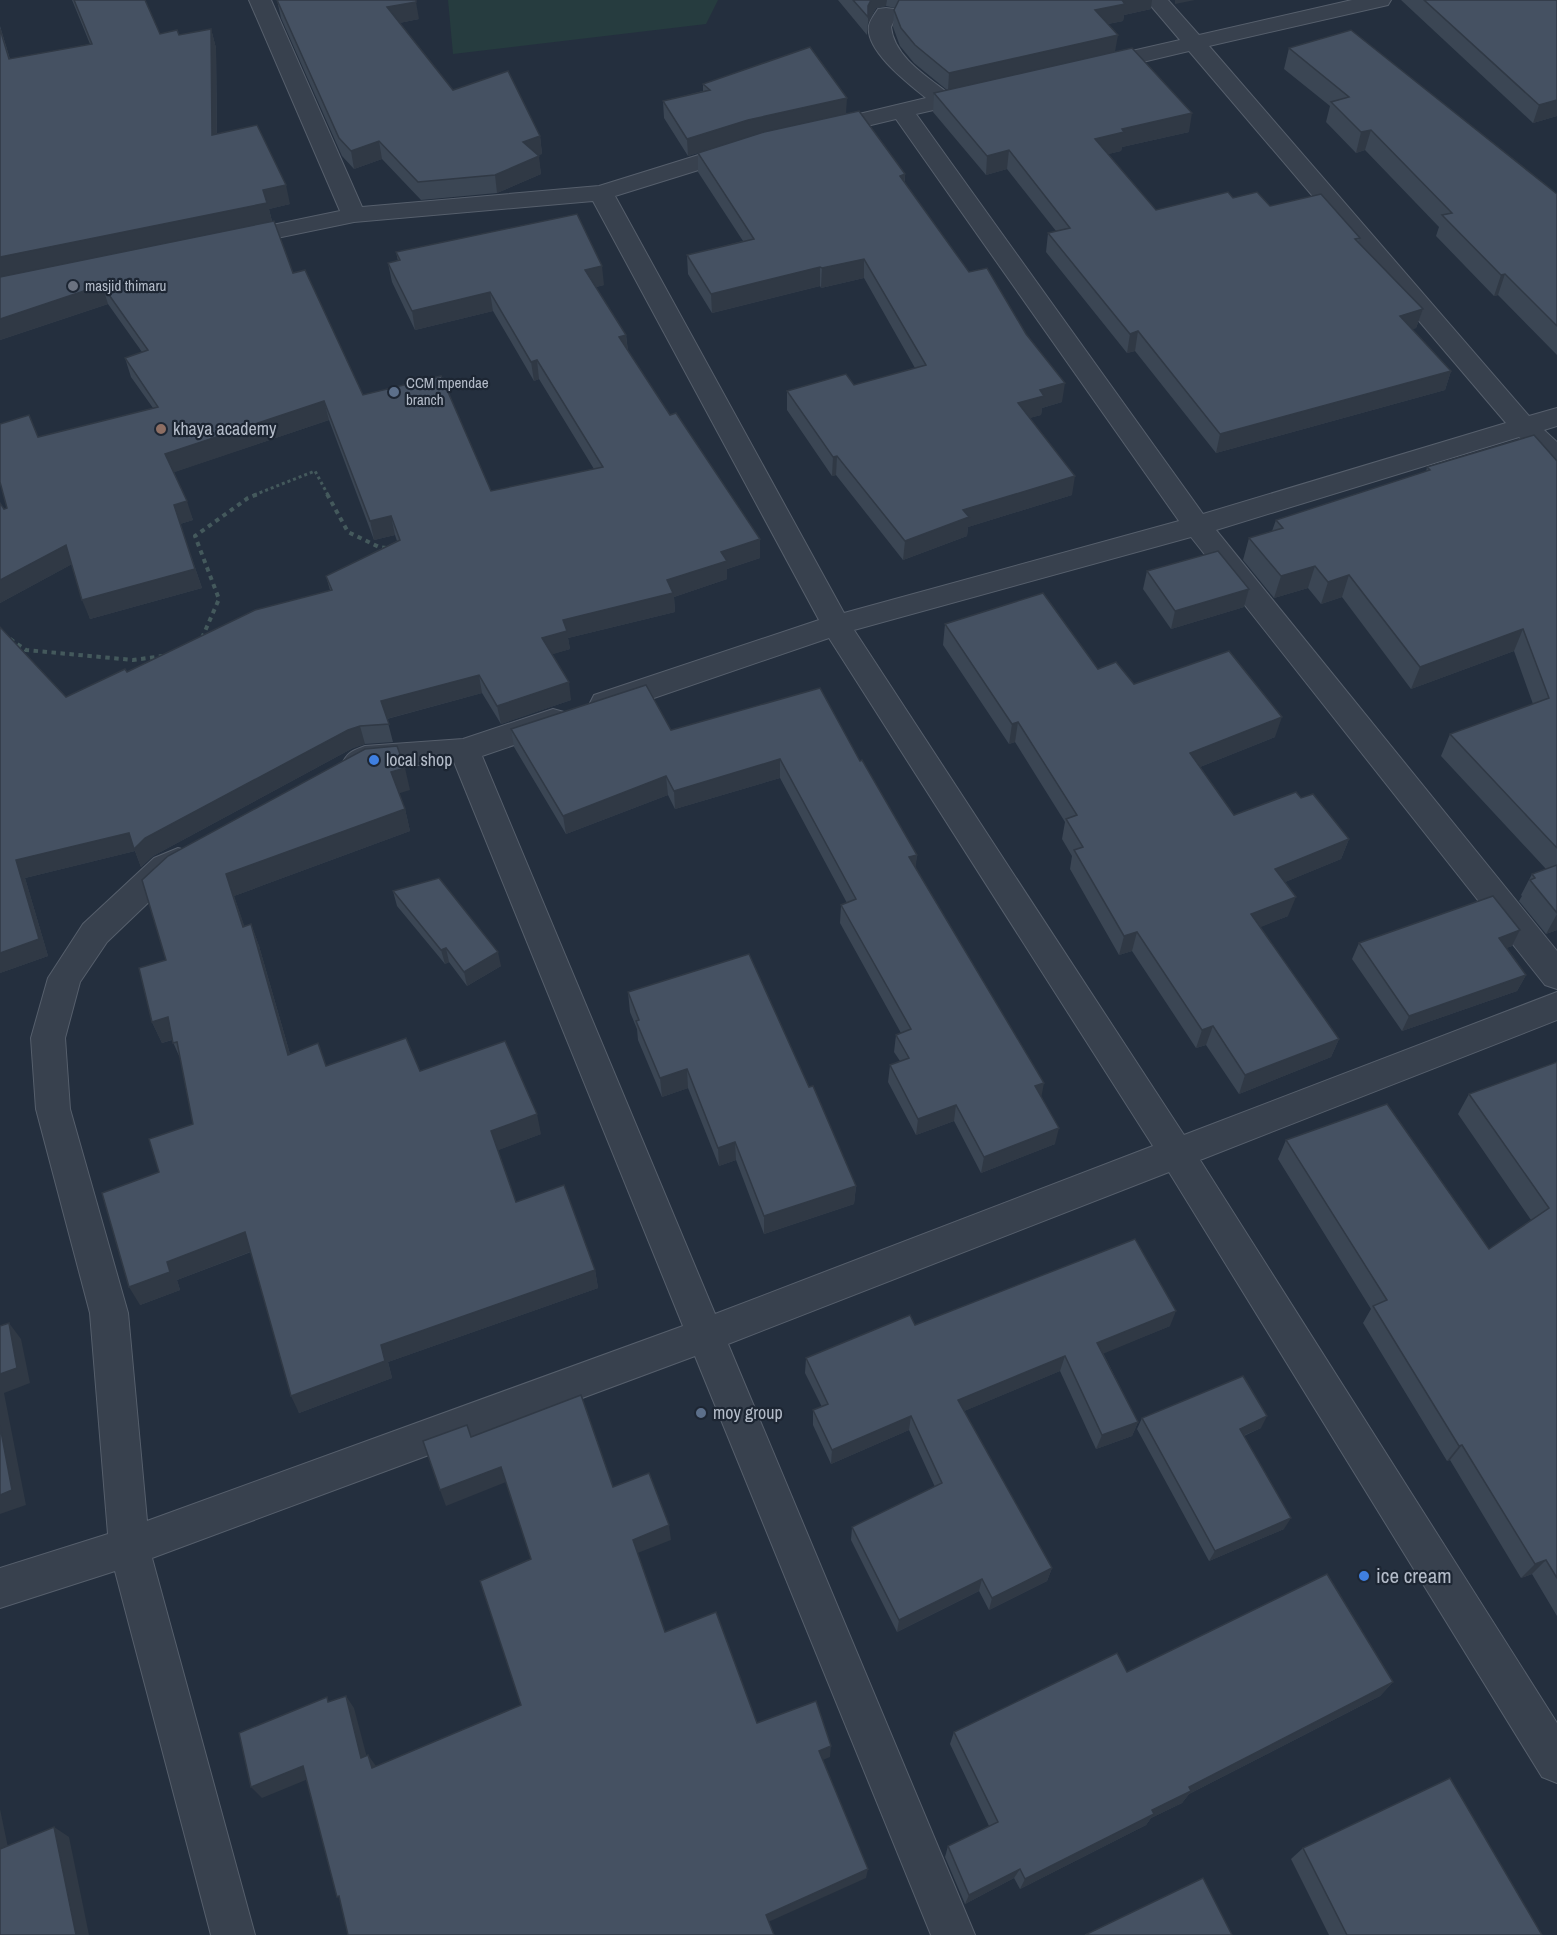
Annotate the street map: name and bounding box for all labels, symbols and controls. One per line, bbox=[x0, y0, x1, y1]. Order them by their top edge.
place label: masjid thimaru bbox=[85, 275, 166, 296]
marker: masjid thimaru bbox=[66, 279, 80, 293]
place label: CCM mpendae branch bbox=[406, 372, 489, 410]
marker: CCM mpendae branch bbox=[387, 385, 401, 399]
place label: khaya academy bbox=[173, 416, 277, 441]
marker: khaya academy bbox=[154, 422, 168, 436]
place label: local shop bbox=[386, 747, 452, 772]
marker: local shop bbox=[367, 753, 381, 767]
place label: moy group bbox=[713, 1400, 783, 1425]
marker: moy group bbox=[694, 1406, 708, 1420]
place label: ice cream bbox=[1376, 1561, 1452, 1590]
marker: ice cream bbox=[1357, 1569, 1371, 1583]

